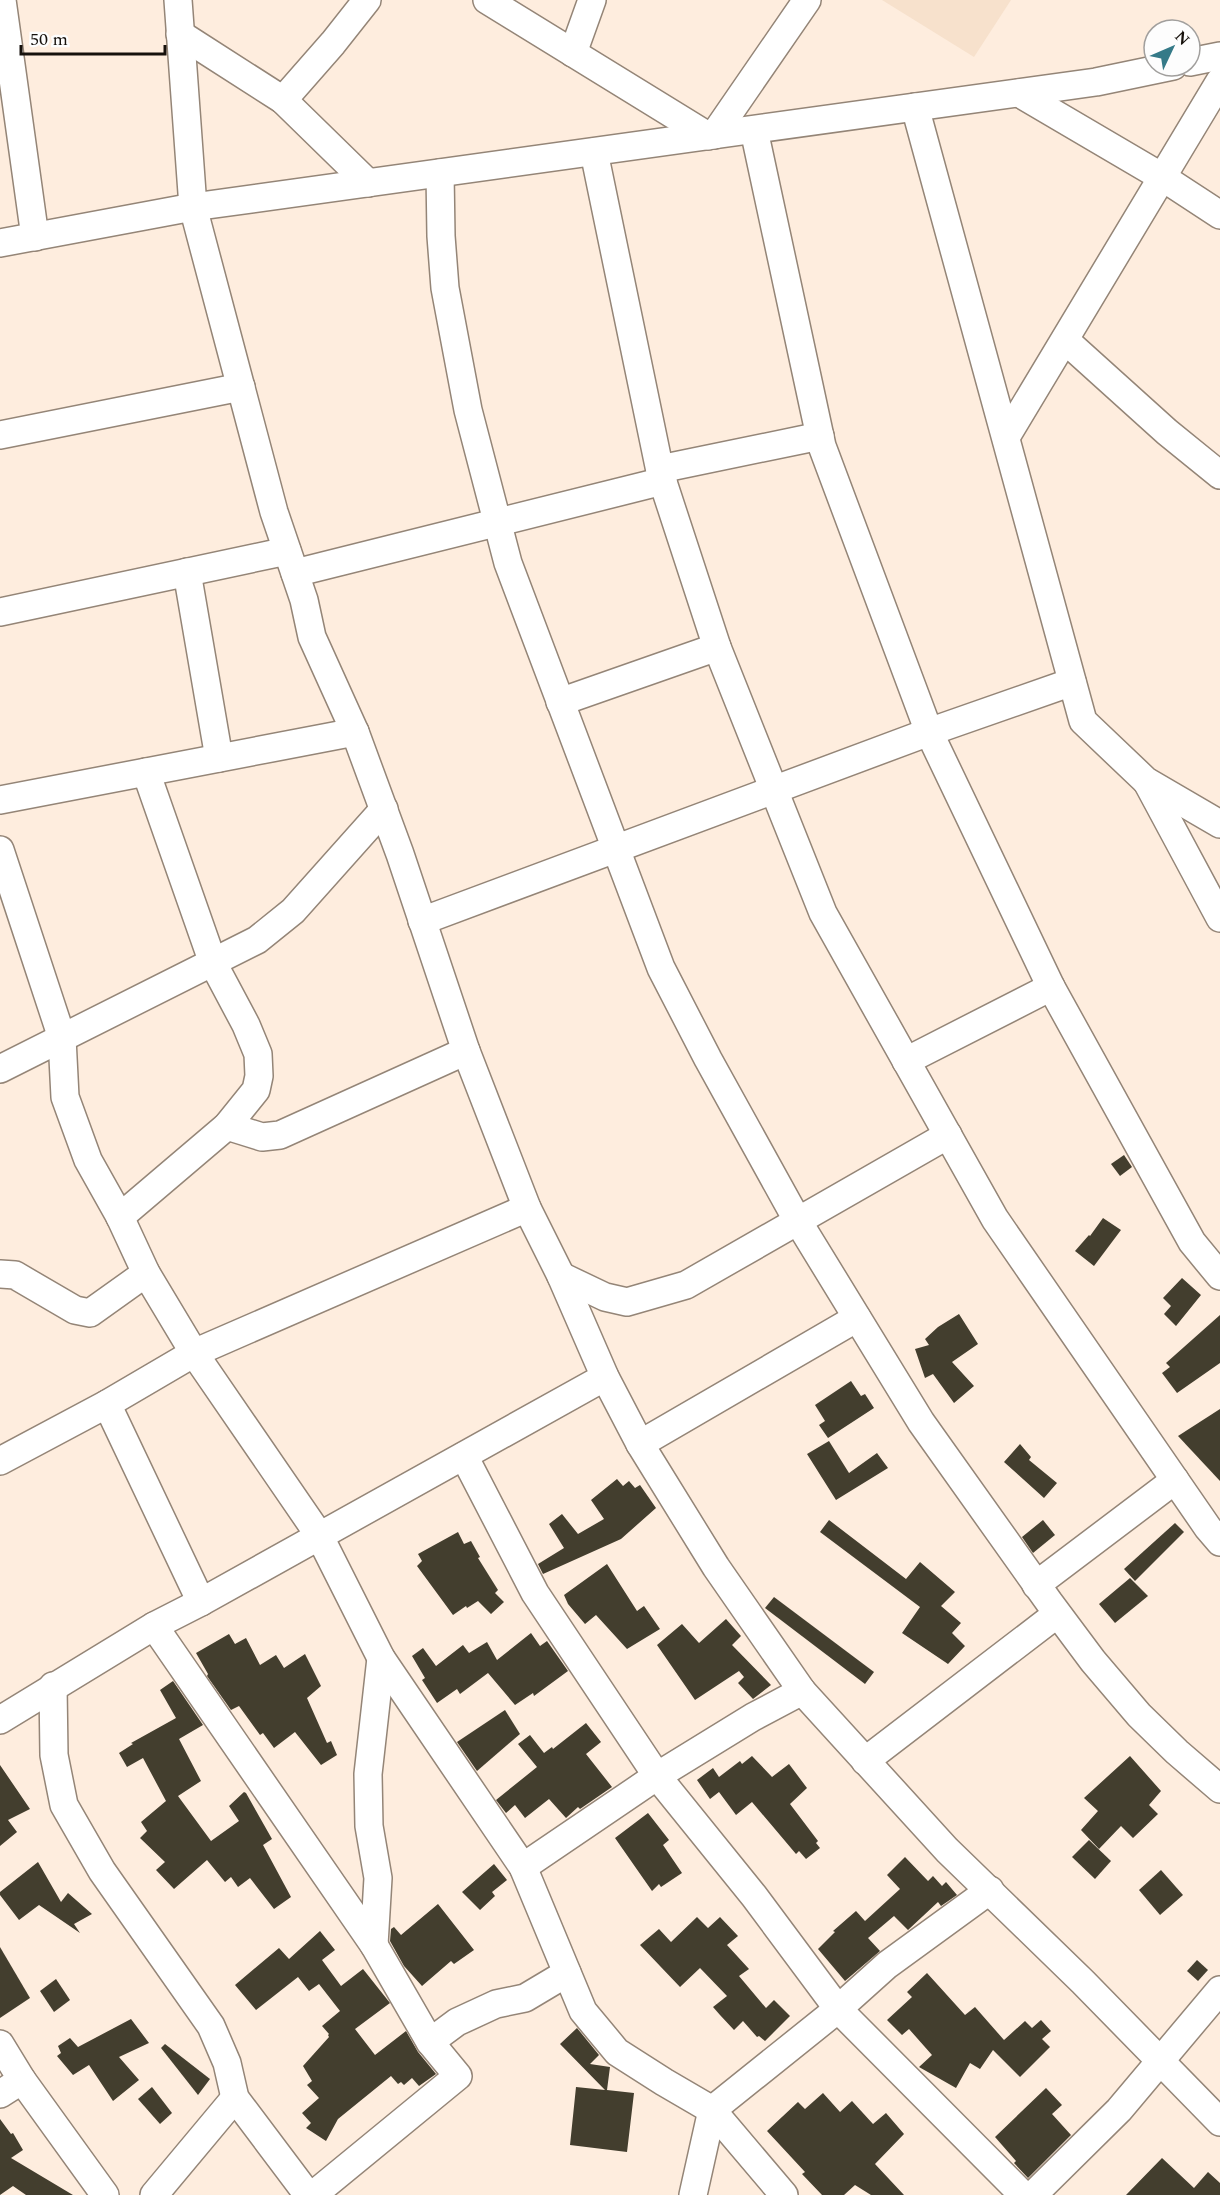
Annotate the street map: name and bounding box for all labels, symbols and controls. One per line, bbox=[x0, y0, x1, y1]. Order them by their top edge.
scale bar bbox=[21, 18, 165, 56]
north arrow bbox=[1142, 18, 1202, 78]
text: N bbox=[1169, 25, 1195, 51]
text: 50 m bbox=[30, 26, 68, 53]

